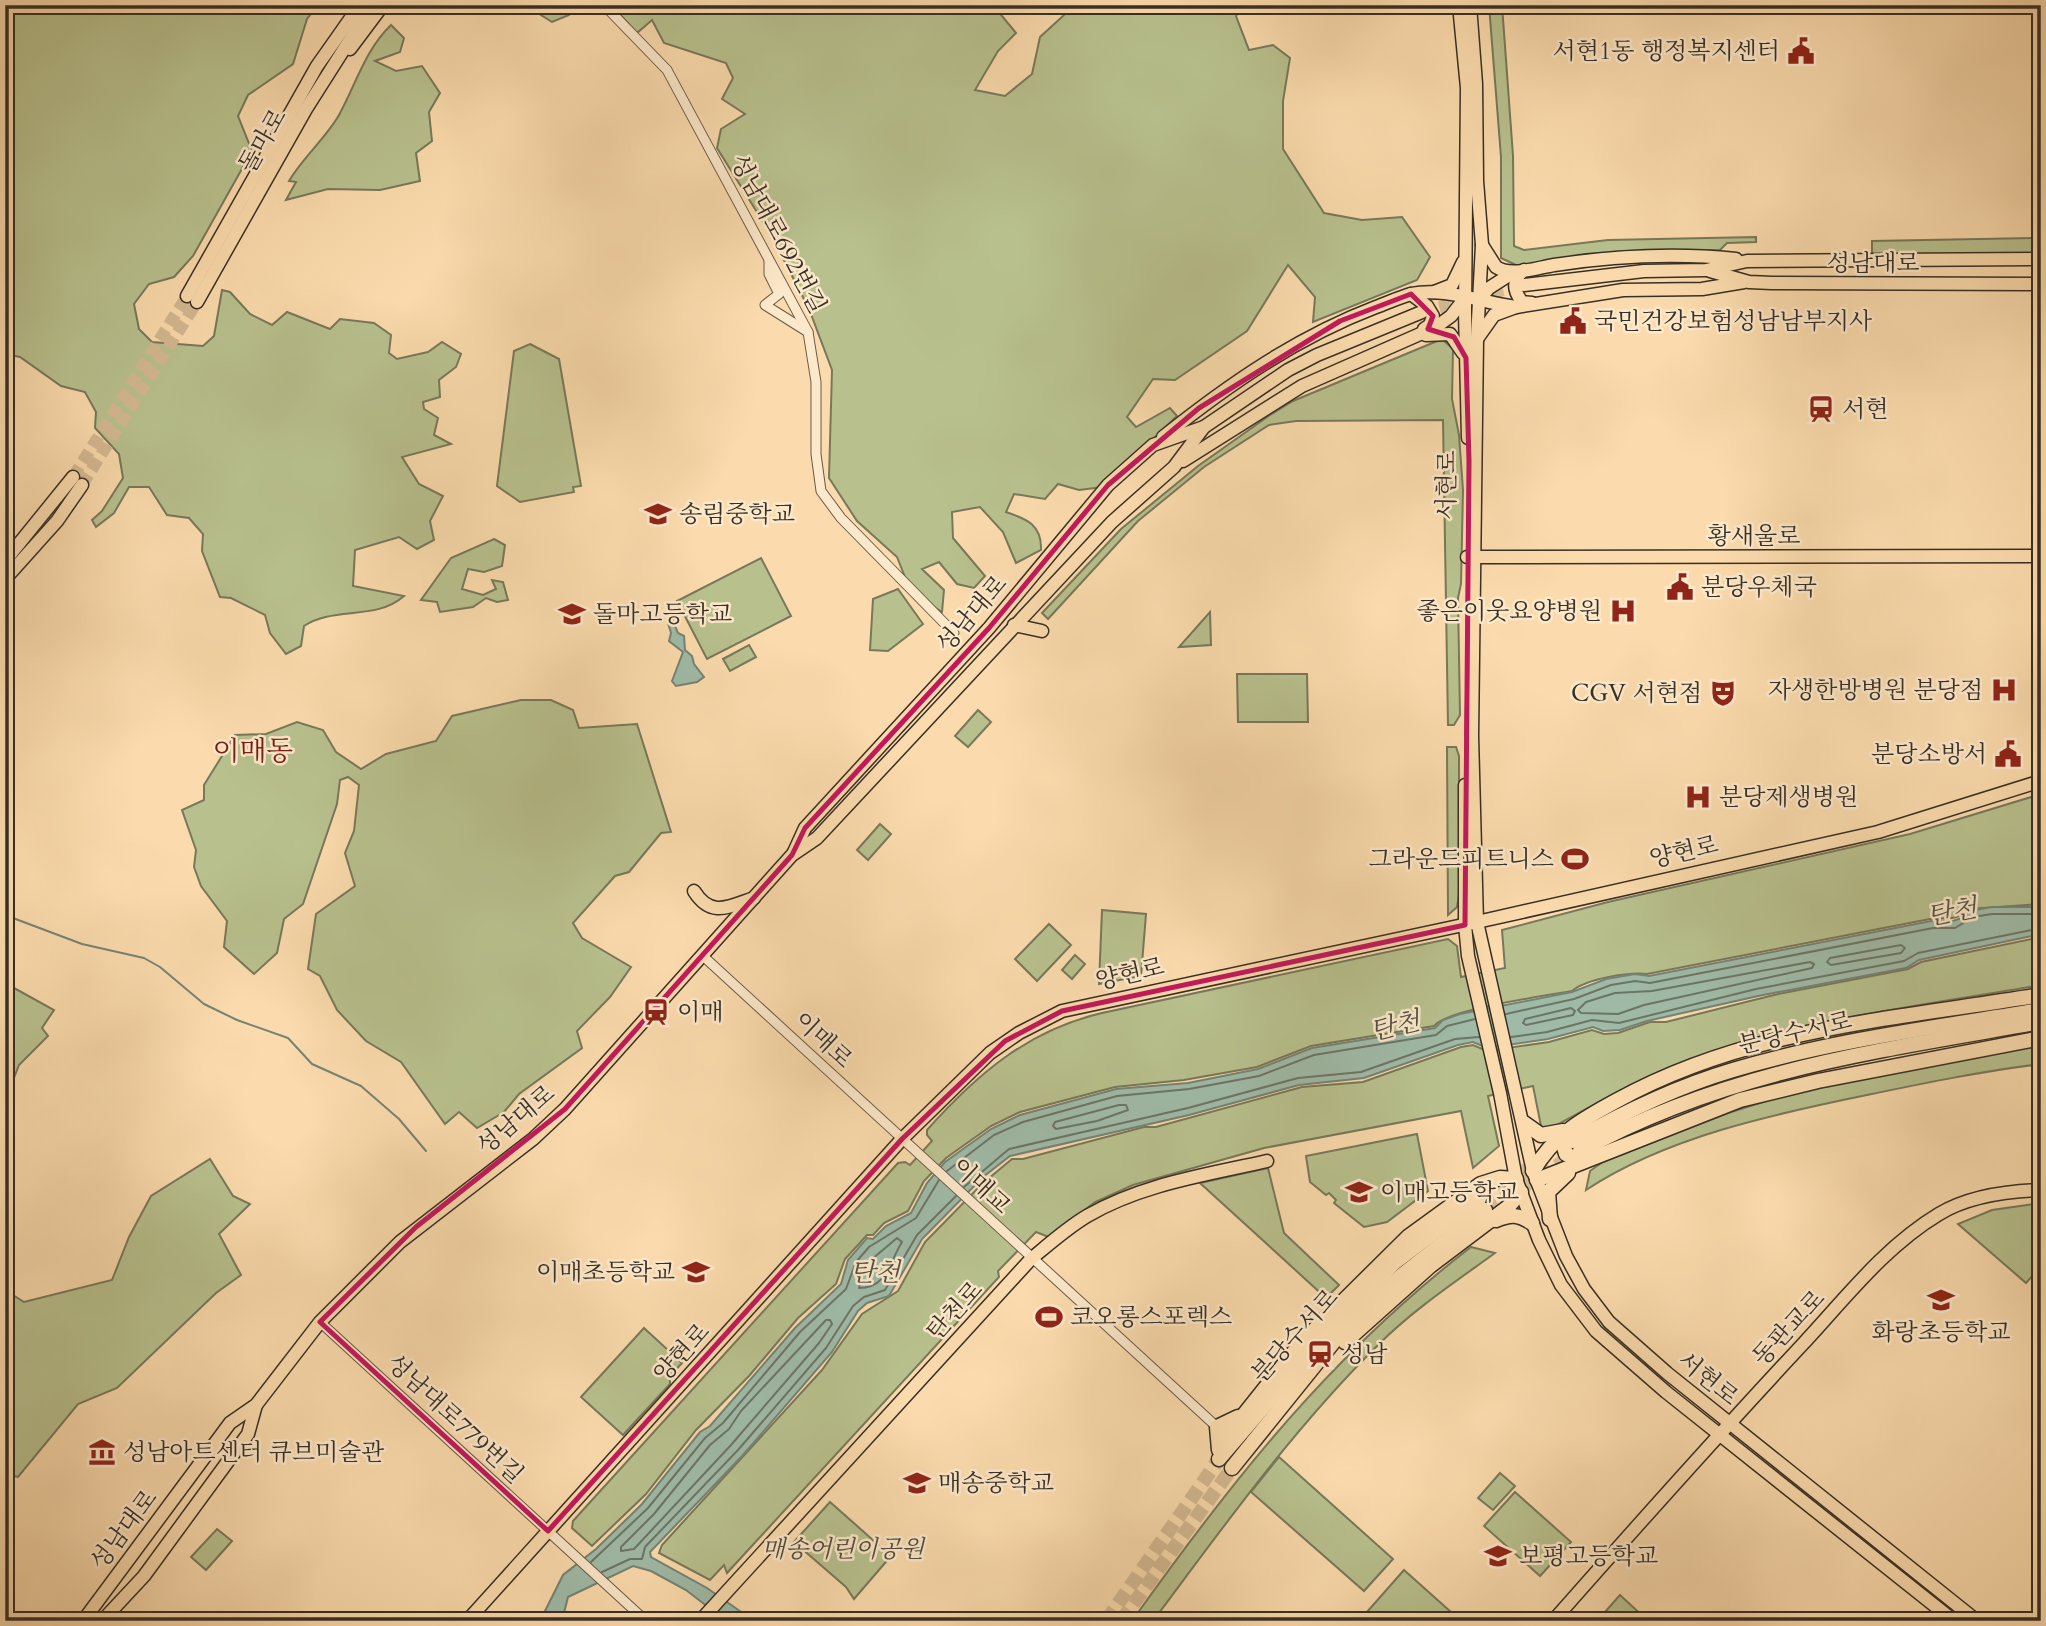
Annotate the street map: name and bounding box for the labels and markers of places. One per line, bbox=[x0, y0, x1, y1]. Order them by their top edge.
place label: 서현1동 행정복지센터 bbox=[1553, 35, 1780, 68]
public building icon: 서현1동 행정복지센터 bbox=[1786, 36, 1816, 66]
place label: 국민건강보험성남남부지사 bbox=[1594, 305, 1872, 338]
public building icon: 국민건강보험성남남부지사 bbox=[1558, 306, 1588, 336]
place label: 서현 bbox=[1842, 393, 1888, 426]
station icon: 서현 bbox=[1806, 394, 1836, 424]
place label: 송림중학교 bbox=[679, 498, 795, 531]
school or university icon: 송림중학교 bbox=[643, 499, 673, 529]
place label: 분당우체국 bbox=[1701, 571, 1817, 604]
public building icon: 분당우체국 bbox=[1665, 572, 1695, 602]
place label: 좋은이웃요양병원 bbox=[1417, 595, 1602, 628]
hospital icon: 좋은이웃요양병원 bbox=[1608, 596, 1638, 626]
place label: 돌마고등학교 bbox=[593, 598, 732, 631]
school or university icon: 돌마고등학교 bbox=[557, 599, 587, 629]
place label: 자생한방병원 분당점 bbox=[1768, 674, 1983, 707]
hospital icon: 자생한방병원 분당점 bbox=[1989, 675, 2019, 705]
place label: CGV 서현점 bbox=[1571, 677, 1702, 710]
theatre icon: CGV 서현점 bbox=[1708, 678, 1738, 708]
place label: 분당소방서 bbox=[1871, 738, 1987, 771]
public building icon: 분당소방서 bbox=[1993, 739, 2023, 769]
place label: 분당제생병원 bbox=[1719, 781, 1858, 814]
hospital icon: 분당제생병원 bbox=[1683, 782, 1713, 812]
place label: 그라운드피트니스 bbox=[1369, 843, 1554, 876]
sports icon: 그라운드피트니스 bbox=[1560, 844, 1590, 874]
place label: 이매 bbox=[677, 996, 723, 1029]
station icon: 이매 bbox=[641, 997, 671, 1027]
place label: 이매고등학교 bbox=[1380, 1176, 1519, 1209]
school or university icon: 이매고등학교 bbox=[1344, 1177, 1374, 1207]
place label: 이매초등학교 bbox=[536, 1256, 675, 1289]
school or university icon: 이매초등학교 bbox=[681, 1257, 711, 1287]
school or university icon: 화랑초등학교 bbox=[1926, 1285, 1956, 1315]
place label: 코오롱스포렉스 bbox=[1070, 1301, 1232, 1334]
sports icon: 코오롱스포렉스 bbox=[1034, 1302, 1064, 1332]
place label: 화랑초등학교 bbox=[1871, 1316, 2011, 1349]
place label: 성남 bbox=[1341, 1338, 1388, 1371]
station icon: 성남 bbox=[1305, 1339, 1335, 1369]
place label: 성남아트센터 큐브미술관 bbox=[123, 1436, 384, 1469]
museum icon: 성남아트센터 큐브미술관 bbox=[87, 1437, 117, 1467]
place label: 매송중학교 bbox=[938, 1467, 1054, 1500]
school or university icon: 매송중학교 bbox=[902, 1468, 932, 1498]
place label: 보평고등학교 bbox=[1519, 1540, 1658, 1573]
school or university icon: 보평고등학교 bbox=[1483, 1541, 1513, 1571]

